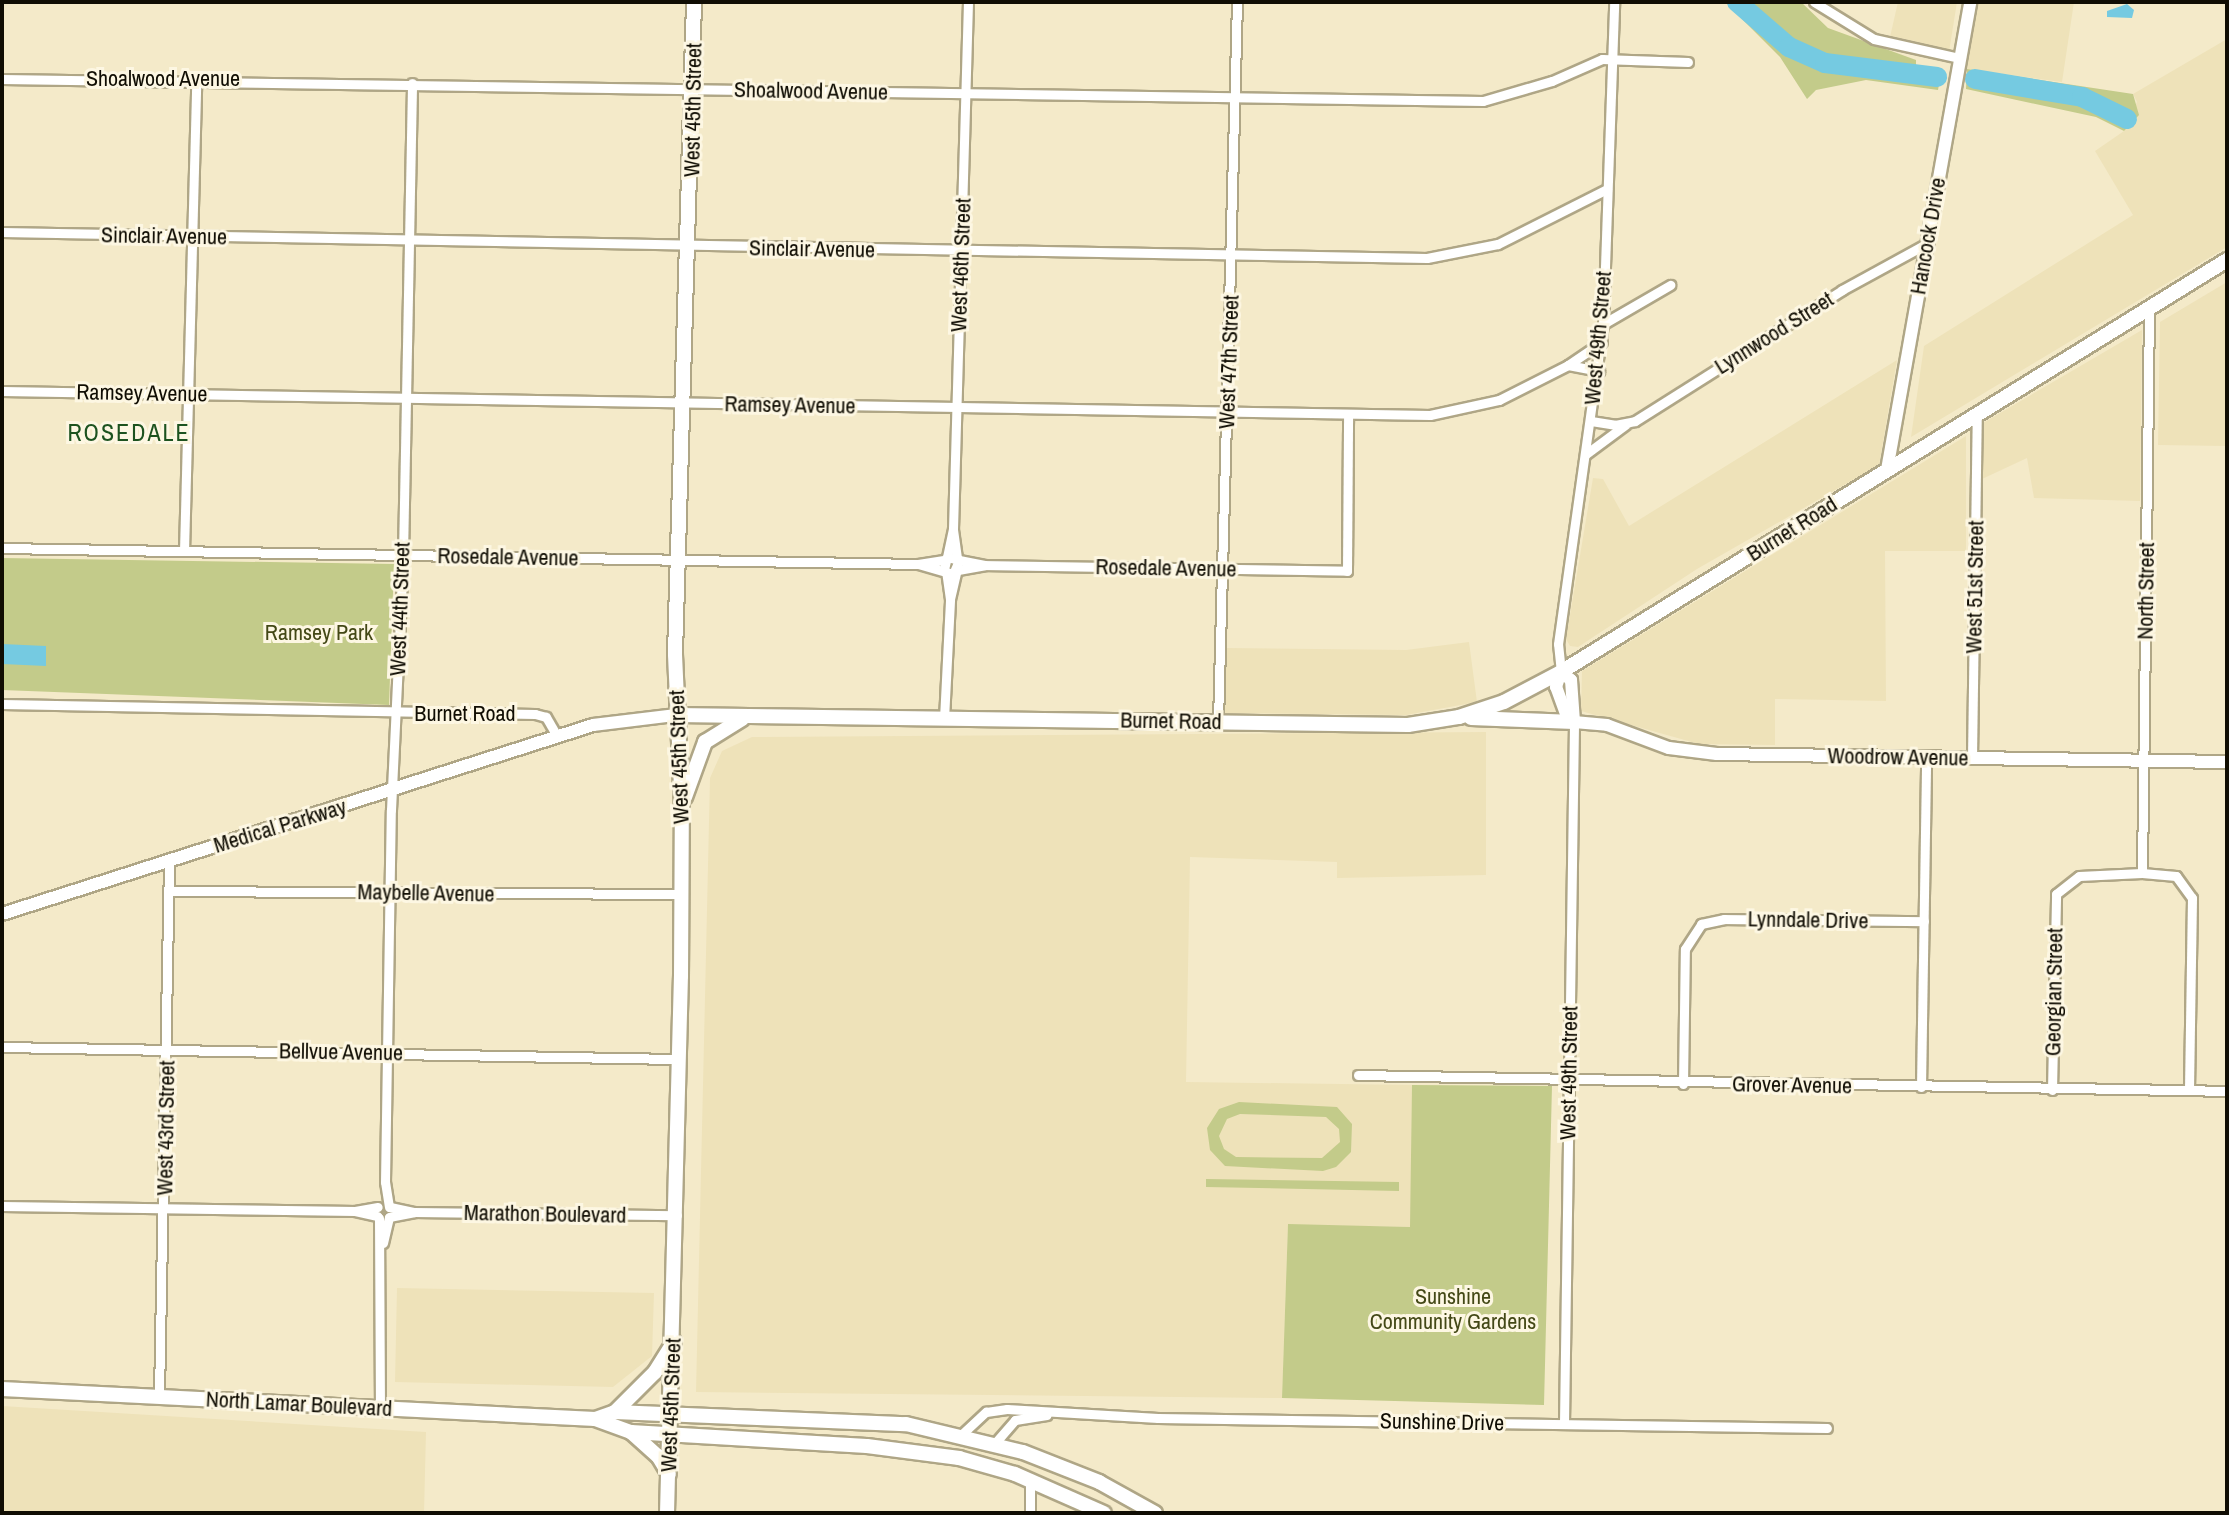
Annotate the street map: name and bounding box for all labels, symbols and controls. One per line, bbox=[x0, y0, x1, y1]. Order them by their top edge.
street label: West 45th Street bbox=[679, 43, 707, 177]
street label: Shoalwood Avenue bbox=[85, 66, 241, 92]
street label: Shoalwood Avenue bbox=[733, 76, 889, 106]
street label: Hancock Drive bbox=[1905, 175, 1951, 297]
street label: West 46th Street bbox=[945, 198, 977, 332]
street label: Sinclair Avenue bbox=[100, 222, 228, 250]
street label: Sinclair Avenue bbox=[748, 235, 876, 263]
street label: West 49th Street bbox=[1579, 270, 1617, 406]
street label: Lynnwood Street bbox=[1710, 286, 1838, 380]
street label: West 47th Street bbox=[1213, 295, 1245, 429]
street label: Ramsey Avenue bbox=[76, 379, 208, 407]
street label: Ramsey Avenue bbox=[724, 391, 856, 419]
district label: ROSEDALE bbox=[67, 419, 191, 447]
street label: Burnet Road bbox=[1742, 491, 1842, 567]
street label: West 51st Street bbox=[1961, 520, 1989, 654]
street label: West 44th Street bbox=[384, 542, 416, 676]
street label: North Street bbox=[2132, 542, 2160, 640]
street label: Rosedale Avenue bbox=[437, 543, 579, 571]
street label: Rosedale Avenue bbox=[1095, 554, 1237, 582]
park label: Ramsey Park bbox=[265, 620, 373, 646]
street label: West 45th Street bbox=[663, 690, 695, 824]
street label: Burnet Road bbox=[414, 701, 516, 727]
street label: Burnet Road bbox=[1120, 707, 1222, 735]
street label: Woodrow Avenue bbox=[1827, 743, 1969, 771]
street label: Medical Parkway bbox=[210, 793, 350, 859]
street label: Maybelle Avenue bbox=[357, 879, 495, 907]
street label: Lynndale Drive bbox=[1747, 906, 1869, 934]
street label: Georgian Street bbox=[2040, 928, 2068, 1056]
street label: West 49th Street bbox=[1555, 1006, 1583, 1140]
street label: Bellvue Avenue bbox=[278, 1038, 404, 1066]
street label: West 43rd Street bbox=[152, 1060, 180, 1196]
street label: Grover Avenue bbox=[1731, 1071, 1853, 1099]
street label: Marathon Boulevard bbox=[464, 1199, 626, 1229]
park label: Sunshine Community Gardens bbox=[1370, 1283, 1536, 1334]
street label: West 45th Street bbox=[655, 1338, 687, 1472]
street label: North Lamar Boulevard bbox=[205, 1386, 393, 1422]
street label: Sunshine Drive bbox=[1380, 1408, 1504, 1436]

